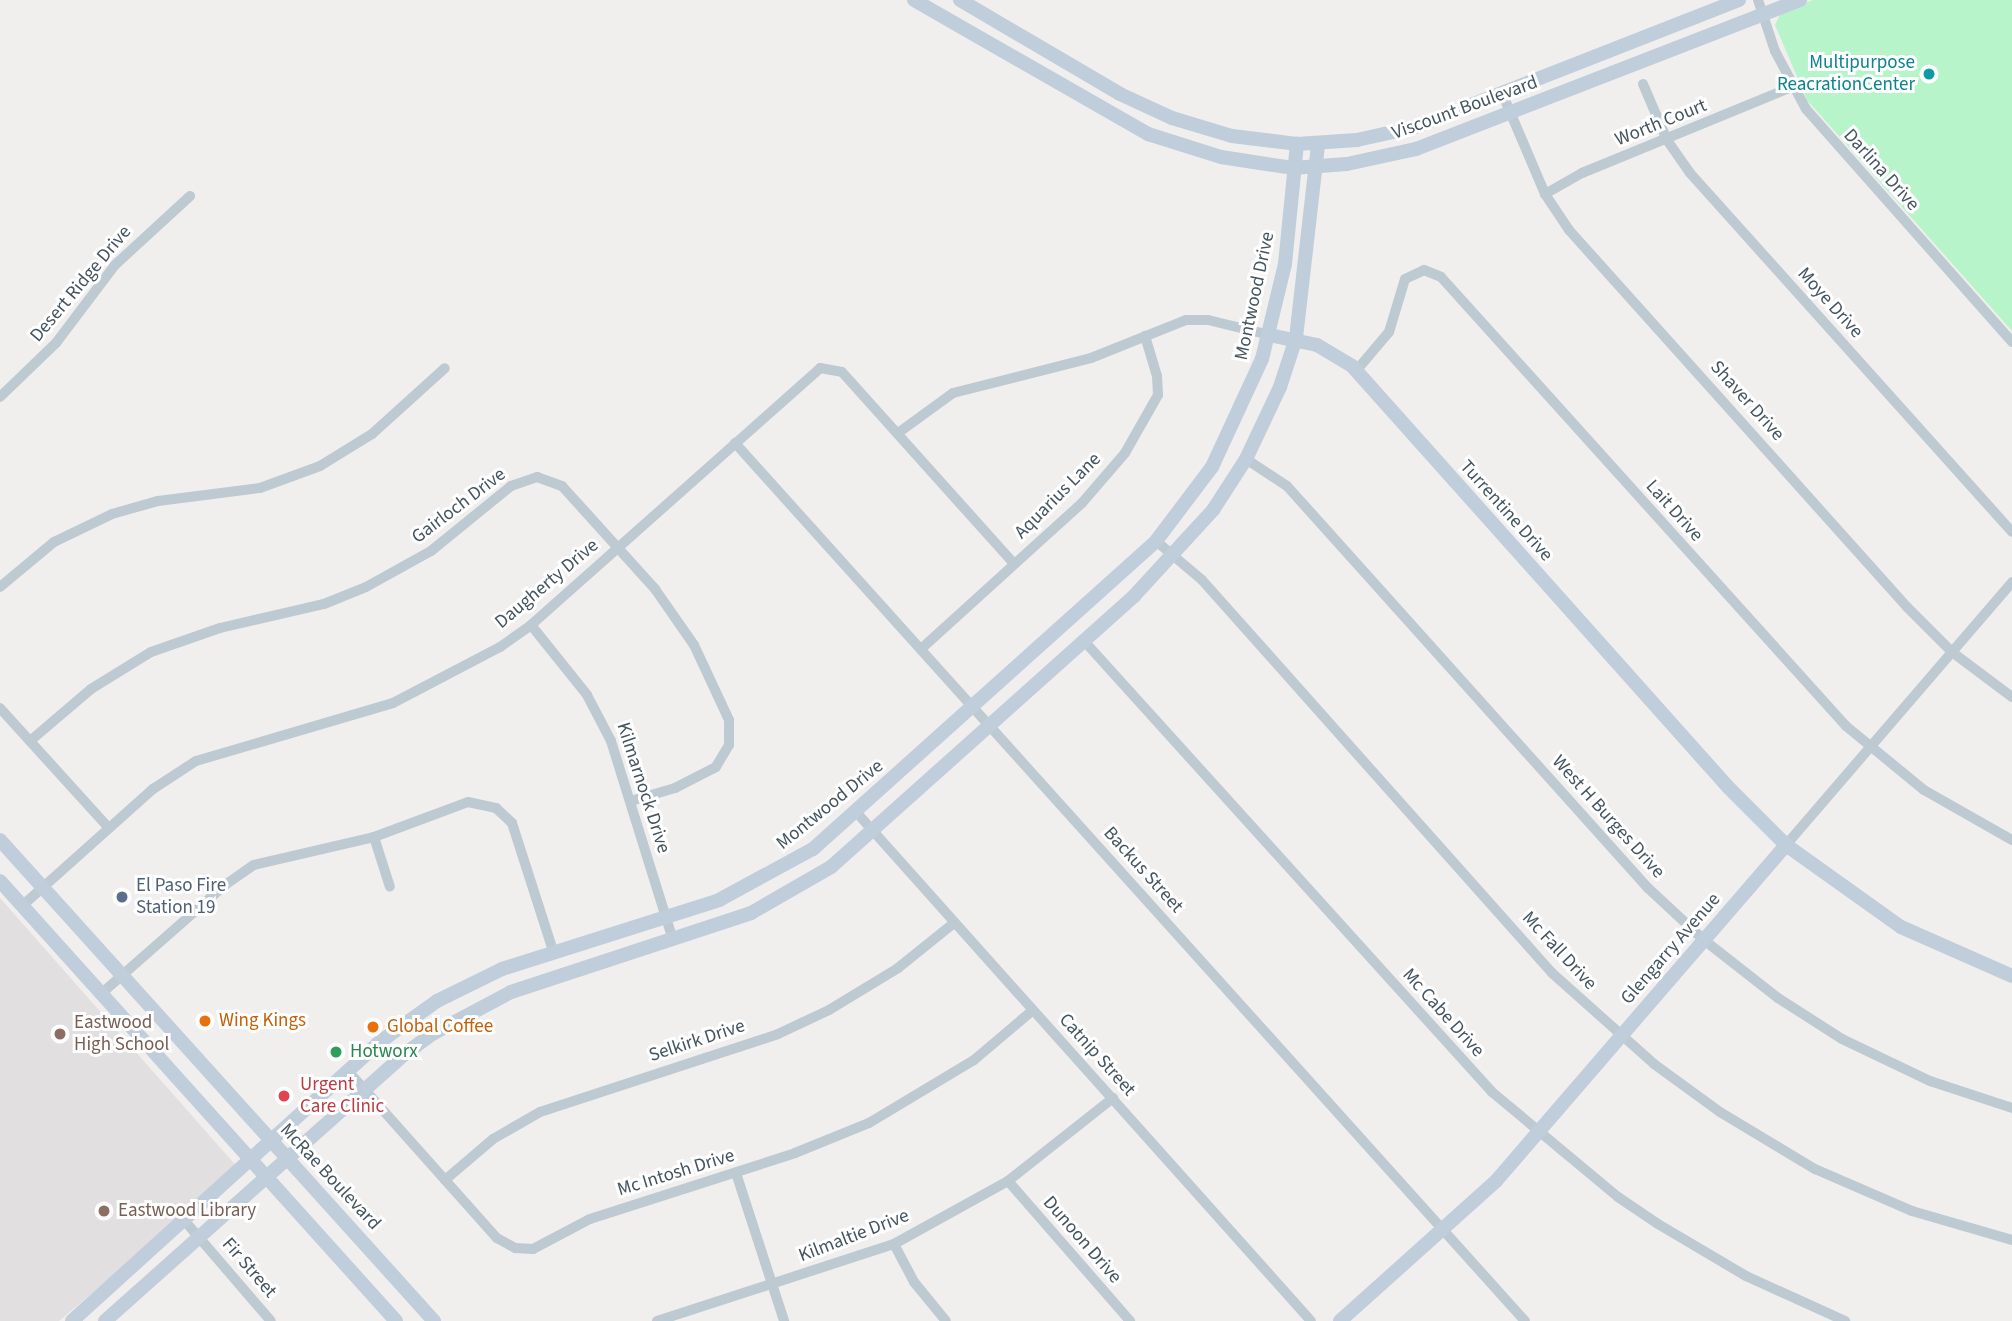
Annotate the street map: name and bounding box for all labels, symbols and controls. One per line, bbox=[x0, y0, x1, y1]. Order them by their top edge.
place label: Multipurpose ReacrationCenter bbox=[1777, 52, 1915, 96]
marker: Multipurpose ReacrationCenter bbox=[1921, 66, 1937, 82]
street label: Viscount Boulevard bbox=[1389, 71, 1541, 145]
street label: Worth Court bbox=[1612, 94, 1710, 152]
street label: Darlina Drive bbox=[1838, 124, 1924, 216]
street label: Desert Ridge Drive bbox=[26, 221, 136, 347]
street label: Montwood Drive bbox=[1230, 230, 1280, 362]
street label: Moye Drive bbox=[1792, 263, 1868, 343]
street label: Shaver Drive bbox=[1705, 356, 1789, 446]
street label: Aquarius Lane bbox=[1010, 448, 1106, 544]
street label: Turrentine Drive bbox=[1455, 456, 1557, 566]
street label: Gairloch Drive bbox=[408, 463, 510, 549]
street label: Lait Drive bbox=[1640, 476, 1708, 546]
street label: Daugherty Drive bbox=[491, 534, 603, 634]
street label: Kilmarnock Drive bbox=[611, 720, 675, 856]
street label: West H Burges Drive bbox=[1547, 751, 1669, 883]
street label: Montwood Drive bbox=[772, 755, 888, 855]
street label: Backus Street bbox=[1098, 822, 1188, 918]
place label: El Paso Fire Station 19 bbox=[136, 875, 226, 919]
marker: El Paso Fire Station 19 bbox=[114, 889, 130, 905]
street label: Glengarry Avenue bbox=[1616, 889, 1726, 1009]
street label: Mc Fall Drive bbox=[1517, 907, 1601, 995]
street label: Mc Cabe Drive bbox=[1397, 964, 1489, 1062]
street label: Catnip Street bbox=[1054, 1009, 1140, 1101]
place label: Wing Kings bbox=[219, 1010, 306, 1032]
place label: Eastwood High School bbox=[74, 1012, 169, 1056]
marker: Wing Kings bbox=[197, 1013, 213, 1029]
street label: Selkirk Drive bbox=[646, 1015, 748, 1067]
place label: Global Coffee bbox=[387, 1016, 493, 1038]
marker: Global Coffee bbox=[365, 1019, 381, 1035]
marker: Eastwood High School bbox=[52, 1026, 68, 1042]
place label: Hotworx bbox=[350, 1041, 418, 1063]
marker: Hotworx bbox=[328, 1044, 344, 1060]
place label: Urgent Care Clinic bbox=[300, 1074, 384, 1118]
marker: Urgent Care Clinic bbox=[274, 1086, 294, 1106]
street label: McRae Boulevard bbox=[275, 1119, 385, 1235]
street label: Mc Intosh Drive bbox=[615, 1144, 737, 1202]
street label: Dunoon Drive bbox=[1038, 1192, 1126, 1288]
place label: Eastwood Library bbox=[118, 1200, 256, 1222]
marker: Eastwood Library bbox=[96, 1203, 112, 1219]
street label: Kilmaltie Drive bbox=[796, 1205, 912, 1267]
street label: Fir Street bbox=[217, 1233, 281, 1303]

